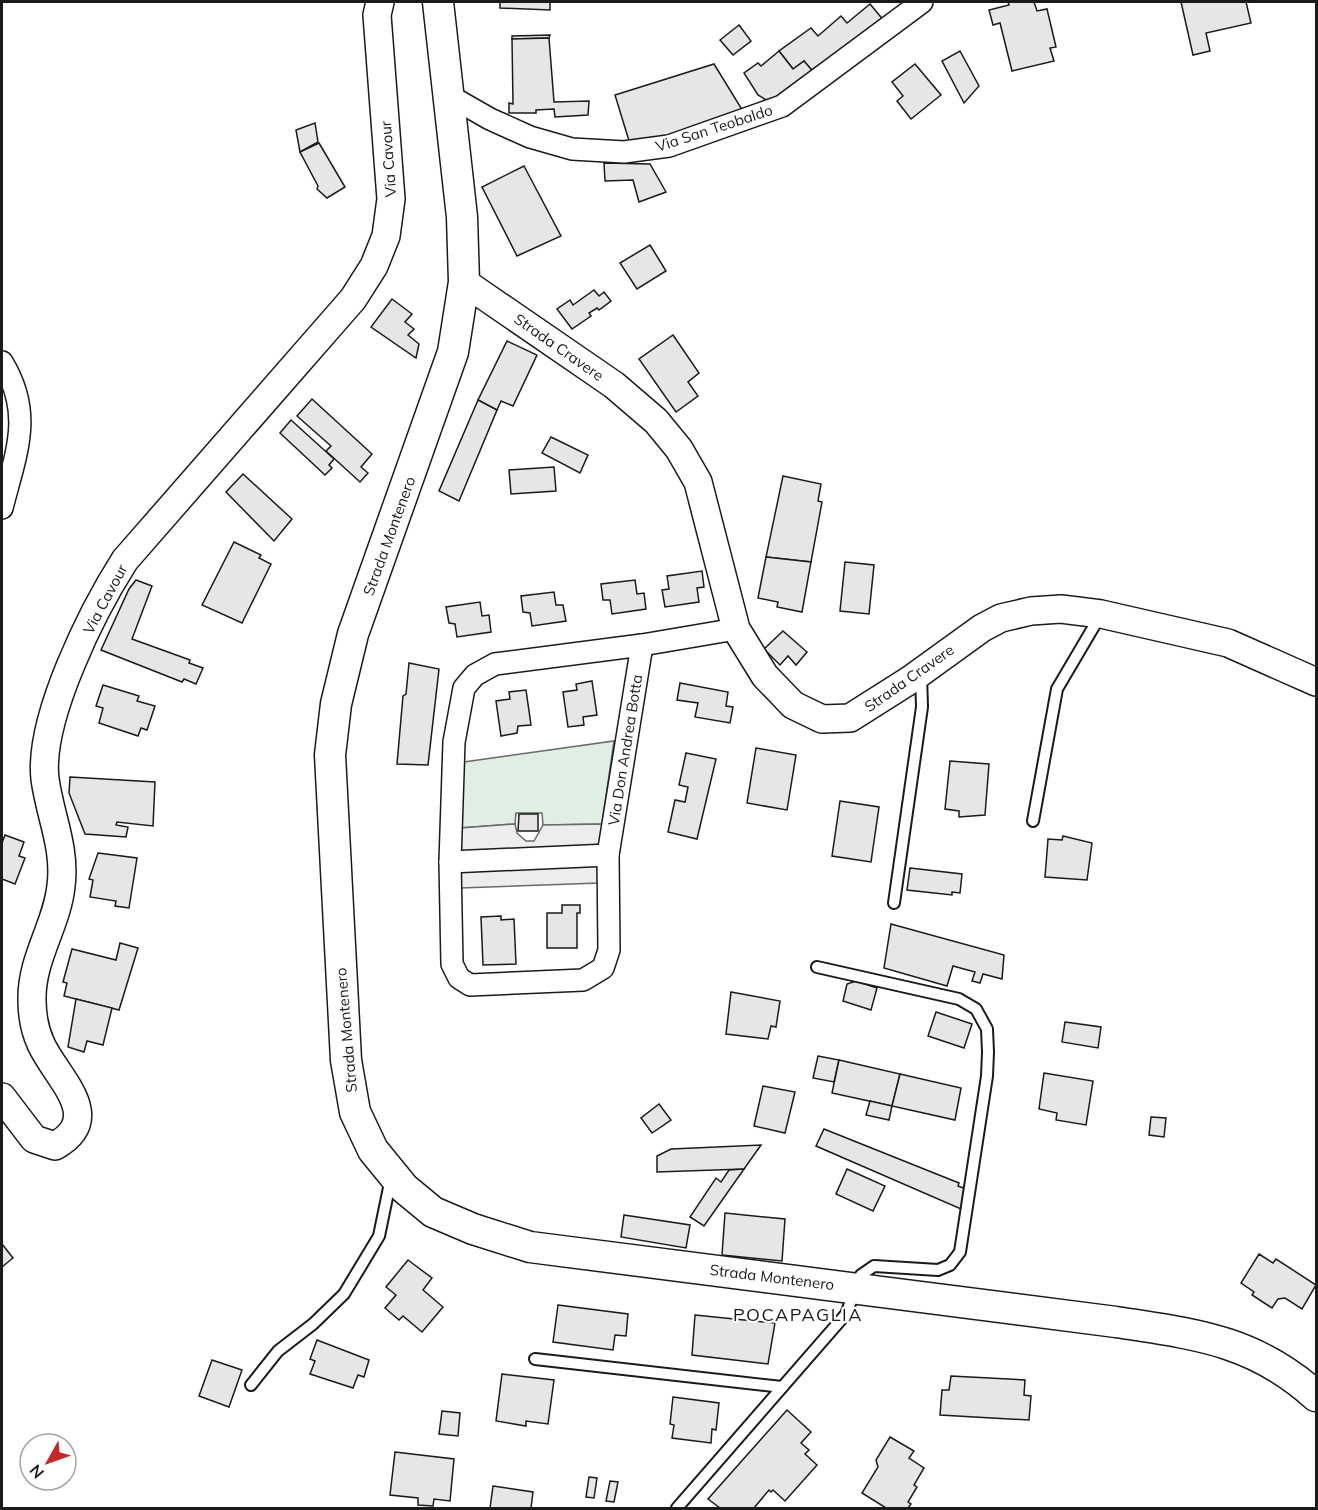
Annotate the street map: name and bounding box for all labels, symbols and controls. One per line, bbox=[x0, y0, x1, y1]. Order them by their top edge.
street label: Via San Teobaldo bbox=[653, 100, 775, 156]
street label: Via Cavour bbox=[376, 120, 400, 198]
street label: Strada Cravere bbox=[511, 309, 607, 385]
street label: Strada Montenero bbox=[359, 474, 419, 598]
street label: Via Cavour bbox=[79, 560, 132, 637]
street label: Strada Cravere bbox=[861, 640, 957, 716]
street label: Via Don Andrea Botta bbox=[604, 673, 646, 827]
street label: Strada Montenero bbox=[331, 967, 361, 1093]
street label: Strada Montenero bbox=[709, 1260, 835, 1294]
district label: POCAPAGLIA bbox=[733, 1303, 863, 1326]
north arrow bbox=[18, 1432, 78, 1492]
text: N bbox=[25, 1461, 48, 1483]

